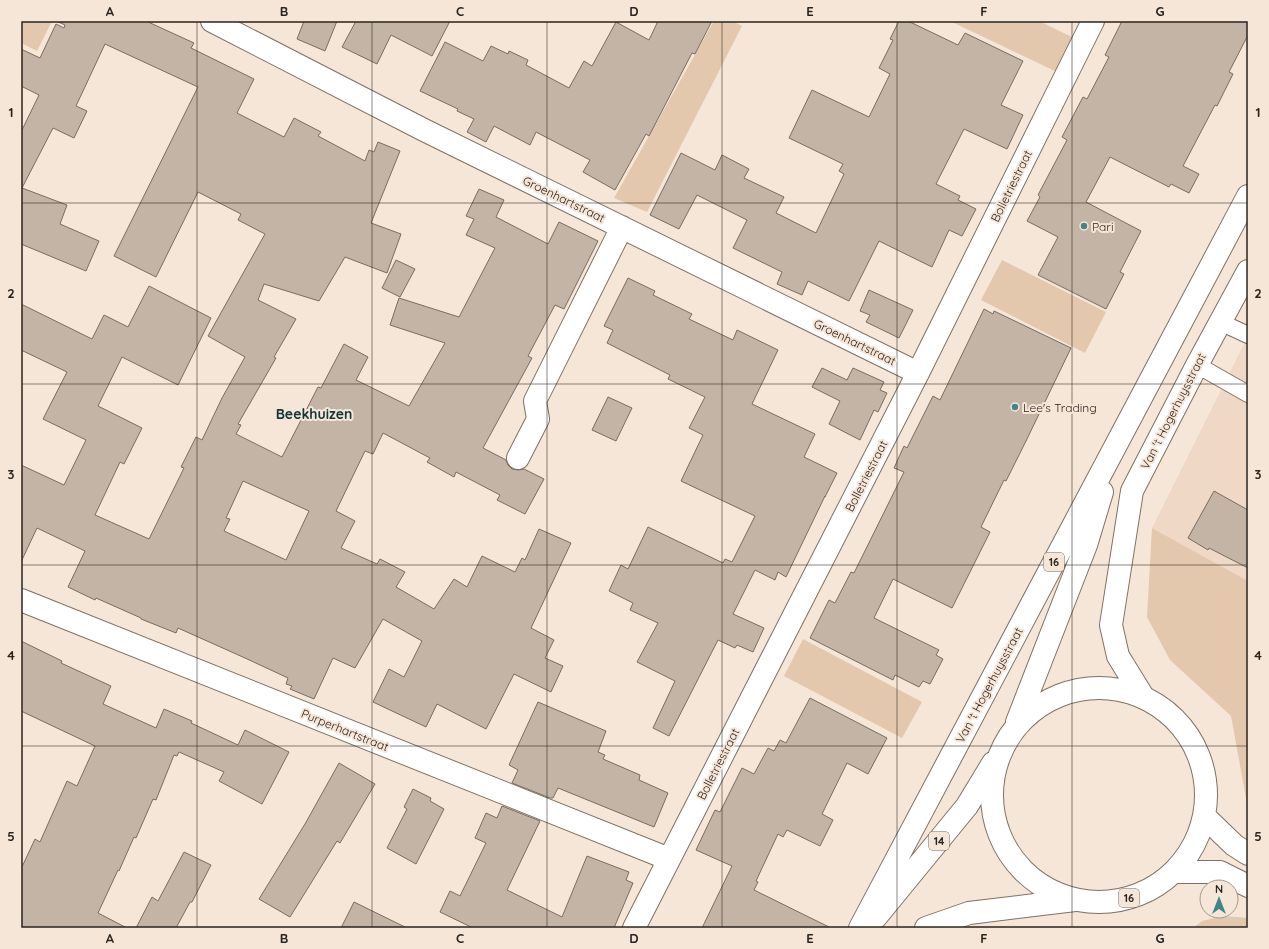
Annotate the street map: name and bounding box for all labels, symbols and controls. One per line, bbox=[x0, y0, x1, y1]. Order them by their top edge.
text: A bbox=[106, 3, 115, 19]
text: B bbox=[280, 3, 288, 19]
text: C bbox=[456, 3, 464, 19]
text: D bbox=[629, 3, 639, 19]
text: E bbox=[806, 3, 814, 19]
text: F bbox=[980, 3, 988, 19]
text: G bbox=[1155, 3, 1165, 19]
text: 1 bbox=[8, 104, 14, 120]
text: 1 bbox=[1255, 104, 1261, 120]
street label: Bolletriestraat bbox=[987, 148, 1035, 224]
street label: Groenhartstraat bbox=[520, 173, 608, 225]
place label: Pari bbox=[1092, 219, 1114, 234]
marker: Pari bbox=[1079, 221, 1089, 231]
text: 2 bbox=[7, 285, 15, 301]
text: 2 bbox=[1254, 285, 1262, 301]
street label: Groenhartstraat bbox=[811, 316, 899, 368]
street label: Van 't Hogerhuysstraat bbox=[1137, 350, 1209, 472]
place label: Lee's Trading bbox=[1023, 400, 1097, 415]
marker: Lee's Trading bbox=[1010, 402, 1020, 412]
district label: Beekhuizen bbox=[276, 405, 352, 423]
street label: Bolletriestraat bbox=[842, 438, 890, 514]
text: 3 bbox=[8, 466, 15, 482]
text: 3 bbox=[1255, 466, 1262, 482]
road number: 16 bbox=[1044, 553, 1064, 571]
street label: Van 't Hogerhuysstraat bbox=[952, 625, 1026, 745]
text: 4 bbox=[7, 647, 15, 663]
text: 4 bbox=[1254, 647, 1262, 663]
street label: Purperhartstraat bbox=[299, 706, 391, 754]
street label: Bolletriestraat bbox=[694, 726, 742, 802]
text: 5 bbox=[7, 828, 15, 844]
text: 5 bbox=[1254, 828, 1262, 844]
road number: 14 bbox=[929, 832, 949, 850]
north arrow bbox=[1199, 879, 1239, 919]
text: N bbox=[1215, 882, 1223, 896]
road number: 16 bbox=[1119, 889, 1139, 907]
text: A bbox=[106, 930, 115, 946]
text: B bbox=[280, 930, 288, 946]
text: C bbox=[456, 930, 464, 946]
text: D bbox=[629, 930, 639, 946]
text: E bbox=[806, 930, 814, 946]
text: F bbox=[980, 930, 988, 946]
text: G bbox=[1155, 930, 1165, 946]

